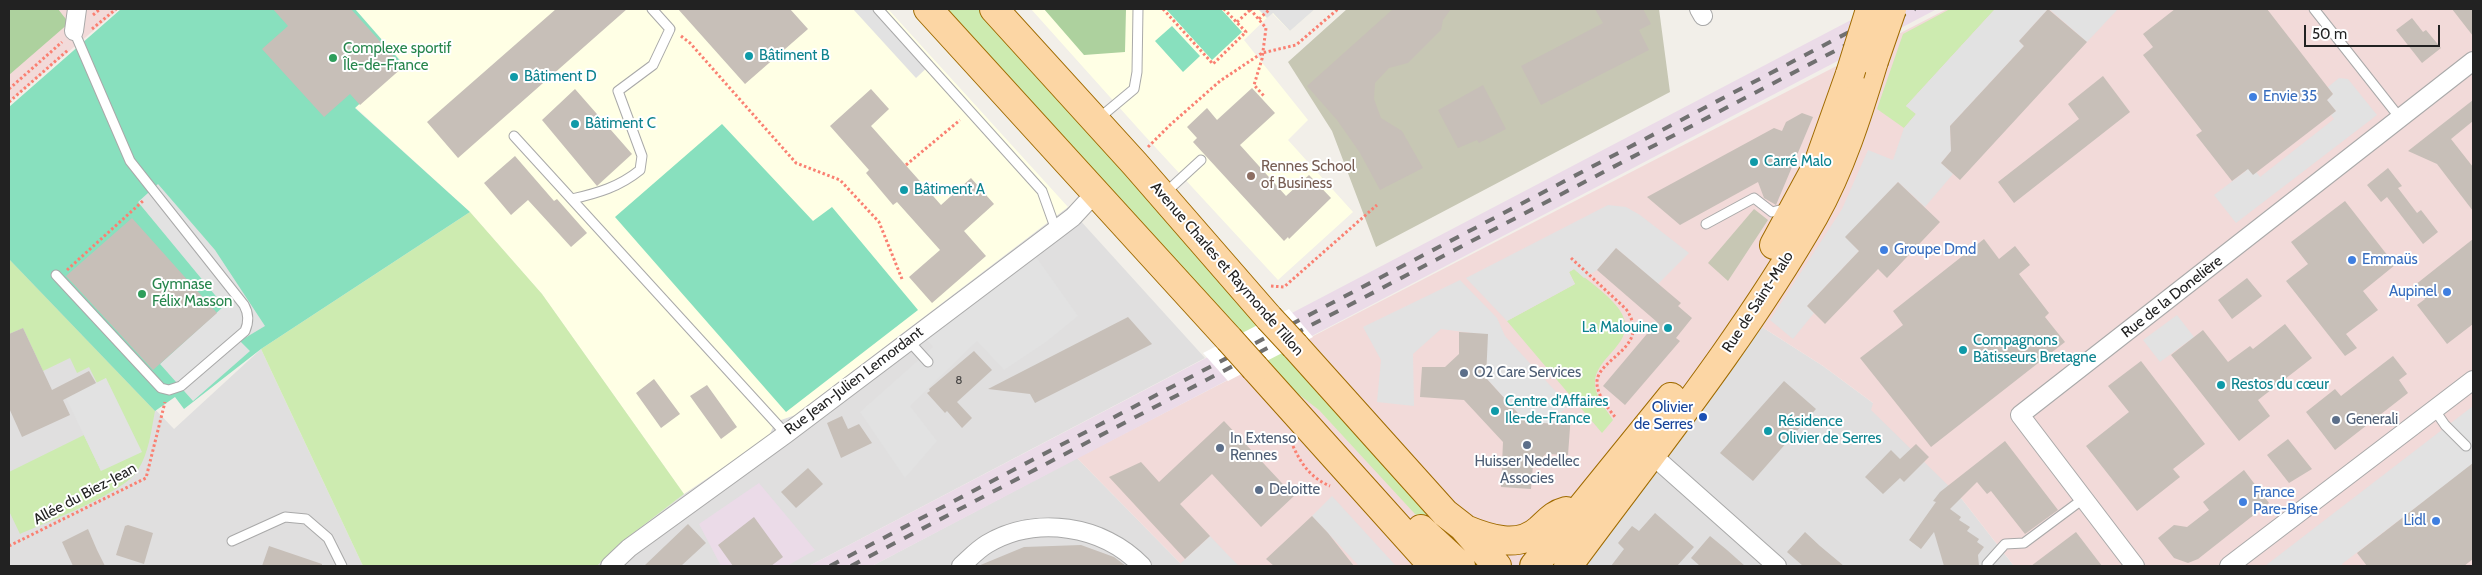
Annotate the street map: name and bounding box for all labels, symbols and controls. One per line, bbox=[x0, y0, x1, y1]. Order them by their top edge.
scale bar bbox=[2307, 15, 2443, 47]
text: 50 m bbox=[2312, 25, 2347, 43]
place label: Complexe sportif Île-de-France bbox=[343, 40, 452, 75]
place label: Bâtiment B bbox=[759, 47, 830, 65]
marker: Bâtiment B bbox=[743, 50, 755, 62]
marker: Complexe sportif Île-de-France bbox=[327, 52, 339, 64]
place label: Bâtiment D bbox=[524, 68, 597, 86]
marker: Bâtiment D bbox=[508, 71, 520, 83]
place label: Envie 35 bbox=[2263, 88, 2317, 106]
marker: Envie 35 bbox=[2247, 91, 2259, 103]
place label: Bâtiment C bbox=[585, 115, 656, 133]
marker: Bâtiment C bbox=[569, 118, 581, 130]
place label: Carré Malo bbox=[1764, 153, 1832, 171]
marker: Carré Malo bbox=[1748, 156, 1760, 168]
place label: Rennes School of Business bbox=[1261, 158, 1355, 193]
marker: Rennes School of Business bbox=[1245, 170, 1257, 182]
street label: Avenue Charles et Raymonde Tillon bbox=[1147, 178, 1307, 360]
place label: Bâtiment A bbox=[914, 181, 985, 199]
marker: Bâtiment A bbox=[898, 184, 910, 196]
place label: Groupe Dmd bbox=[1894, 241, 1976, 259]
marker: Groupe Dmd bbox=[1878, 244, 1890, 256]
street label: Rue de Saint-Malo bbox=[1719, 248, 1797, 356]
place label: Emmaüs bbox=[2362, 251, 2418, 269]
street label: Rue de la Donelière bbox=[2118, 252, 2226, 342]
marker: Emmaüs bbox=[2346, 254, 2358, 266]
place label: Gymnase Félix Masson bbox=[152, 276, 232, 311]
place label: Aupinel bbox=[2389, 283, 2437, 301]
marker: Aupinel bbox=[2441, 286, 2453, 298]
marker: Gymnase Félix Masson bbox=[136, 288, 148, 300]
place label: La Malouine bbox=[1582, 319, 1658, 337]
marker: La Malouine bbox=[1662, 322, 1674, 334]
street label: Rue Jean-Julien Lemordant bbox=[781, 323, 927, 439]
place label: Compagnons Bâtisseurs Bretagne bbox=[1973, 332, 2096, 367]
marker: Compagnons Bâtisseurs Bretagne bbox=[1957, 344, 1969, 356]
place label: O2 Care Services bbox=[1474, 364, 1581, 382]
marker: O2 Care Services bbox=[1458, 367, 1470, 379]
house number: 8 bbox=[955, 373, 963, 387]
place label: Restos du cœur bbox=[2231, 376, 2329, 394]
marker: Restos du cœur bbox=[2215, 379, 2227, 391]
place label: Centre d'Affaires Ile-de-France bbox=[1505, 393, 1609, 428]
place label: Olivier de Serres bbox=[1634, 399, 1693, 434]
marker: Centre d'Affaires Ile-de-France bbox=[1489, 405, 1501, 417]
marker: Olivier de Serres bbox=[1697, 411, 1709, 423]
place label: Generali bbox=[2346, 411, 2398, 429]
place label: Résidence Olivier de Serres bbox=[1778, 413, 1882, 448]
marker: Generali bbox=[2330, 414, 2342, 426]
marker: Résidence Olivier de Serres bbox=[1762, 425, 1774, 437]
place label: In Extenso Rennes bbox=[1230, 430, 1296, 465]
marker: Huisser Nedellec Associes bbox=[1521, 439, 1533, 451]
marker: In Extenso Rennes bbox=[1214, 442, 1226, 454]
place label: Huisser Nedellec Associes bbox=[1474, 453, 1580, 488]
street label: Allée du Biez-Jean bbox=[30, 459, 140, 529]
place label: Deloitte bbox=[1269, 481, 1320, 499]
marker: Deloitte bbox=[1253, 484, 1265, 496]
place label: France Pare-Brise bbox=[2253, 484, 2318, 519]
marker: France Pare-Brise bbox=[2237, 496, 2249, 508]
place label: Lidl bbox=[2403, 512, 2426, 530]
marker: Lidl bbox=[2430, 515, 2442, 527]

